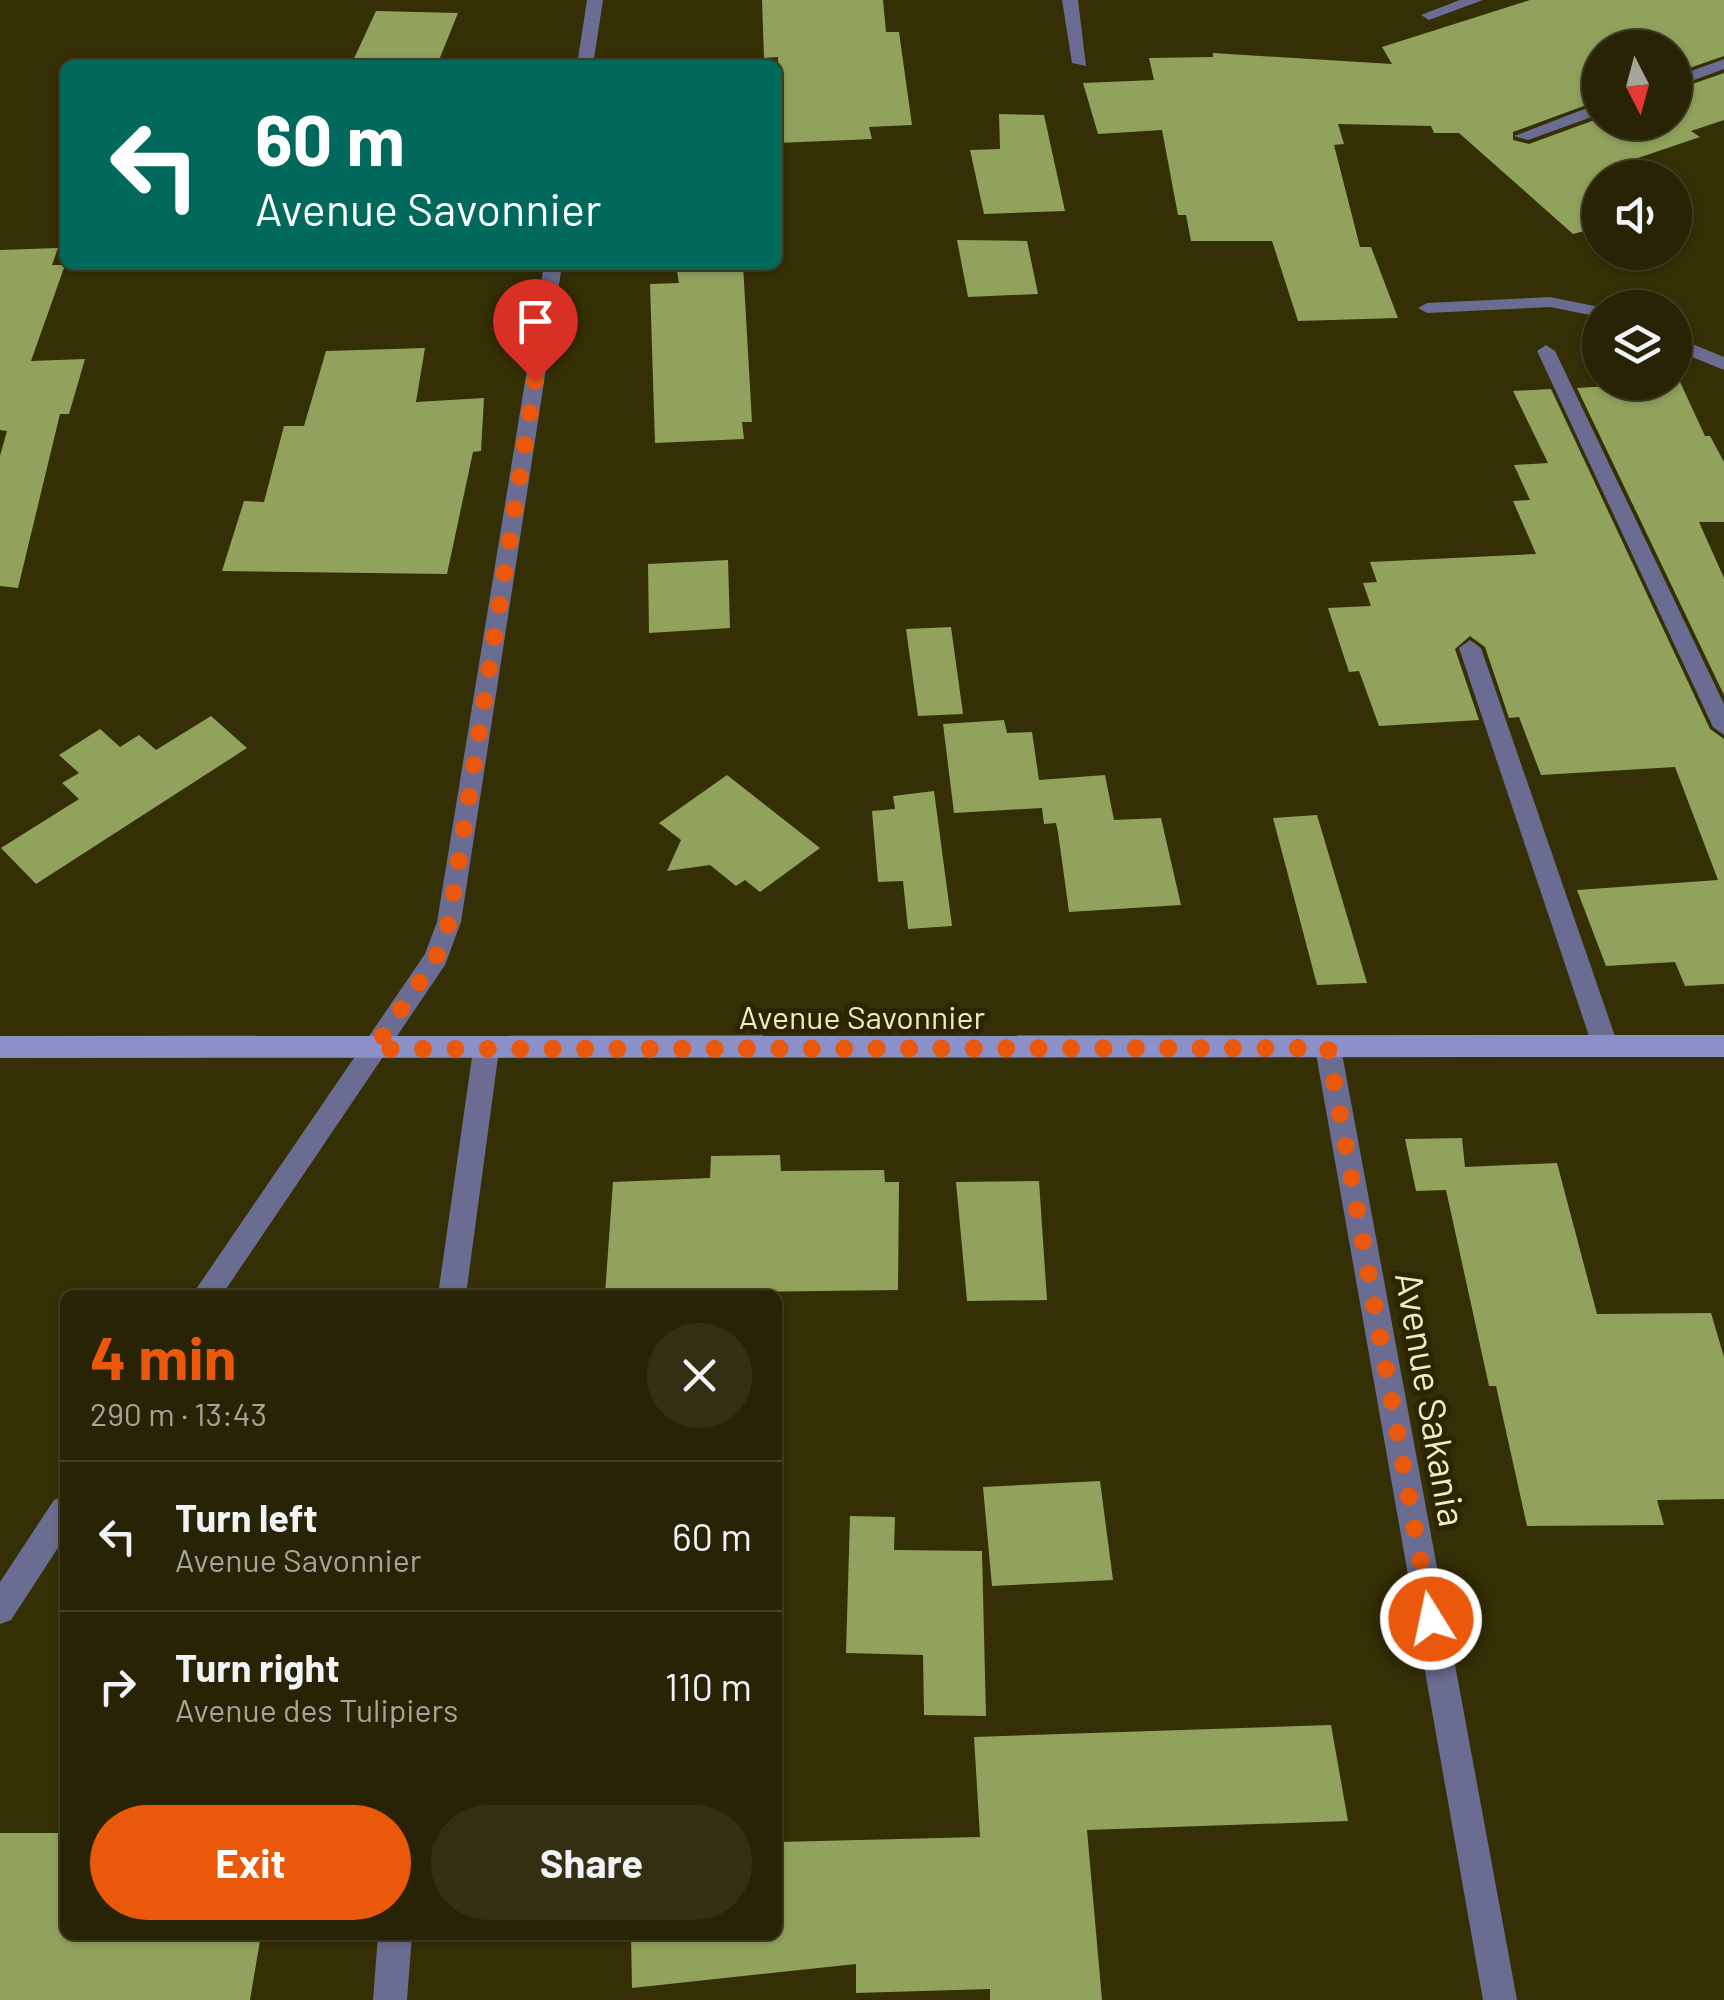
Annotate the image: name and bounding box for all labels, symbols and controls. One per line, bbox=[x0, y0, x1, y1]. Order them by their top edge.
north arrow bbox=[1582, 30, 1692, 140]
map controls bbox=[1582, 30, 1692, 400]
text: 60 m bbox=[255, 96, 405, 180]
icon: left bbox=[90, 100, 220, 230]
button: sound bbox=[1582, 160, 1692, 270]
text: Avenue Savonnier bbox=[255, 181, 601, 235]
pin bbox=[493, 279, 578, 382]
button: layers bbox=[1582, 290, 1692, 400]
icon: arrive bbox=[508, 294, 563, 349]
street label: Avenue Savonnier bbox=[739, 997, 986, 1035]
street label: Avenue Sakania bbox=[1387, 1268, 1477, 1530]
text: 4 min bbox=[90, 1320, 237, 1392]
button: close bbox=[647, 1323, 752, 1428]
text: 290 m · 13:43 bbox=[90, 1394, 267, 1432]
text: Turn left bbox=[175, 1494, 318, 1540]
icon: left bbox=[90, 1509, 145, 1564]
text: 60 m bbox=[672, 1513, 752, 1559]
text: Avenue Savonnier bbox=[175, 1540, 421, 1578]
position arrow bbox=[1379, 1567, 1483, 1671]
text: Turn right bbox=[175, 1644, 340, 1690]
icon: right bbox=[90, 1659, 145, 1714]
text: 110 m bbox=[665, 1663, 752, 1709]
text: Avenue des Tulipiers bbox=[175, 1690, 458, 1728]
button: Exit bbox=[90, 1805, 411, 1920]
button: Share bbox=[431, 1805, 752, 1920]

